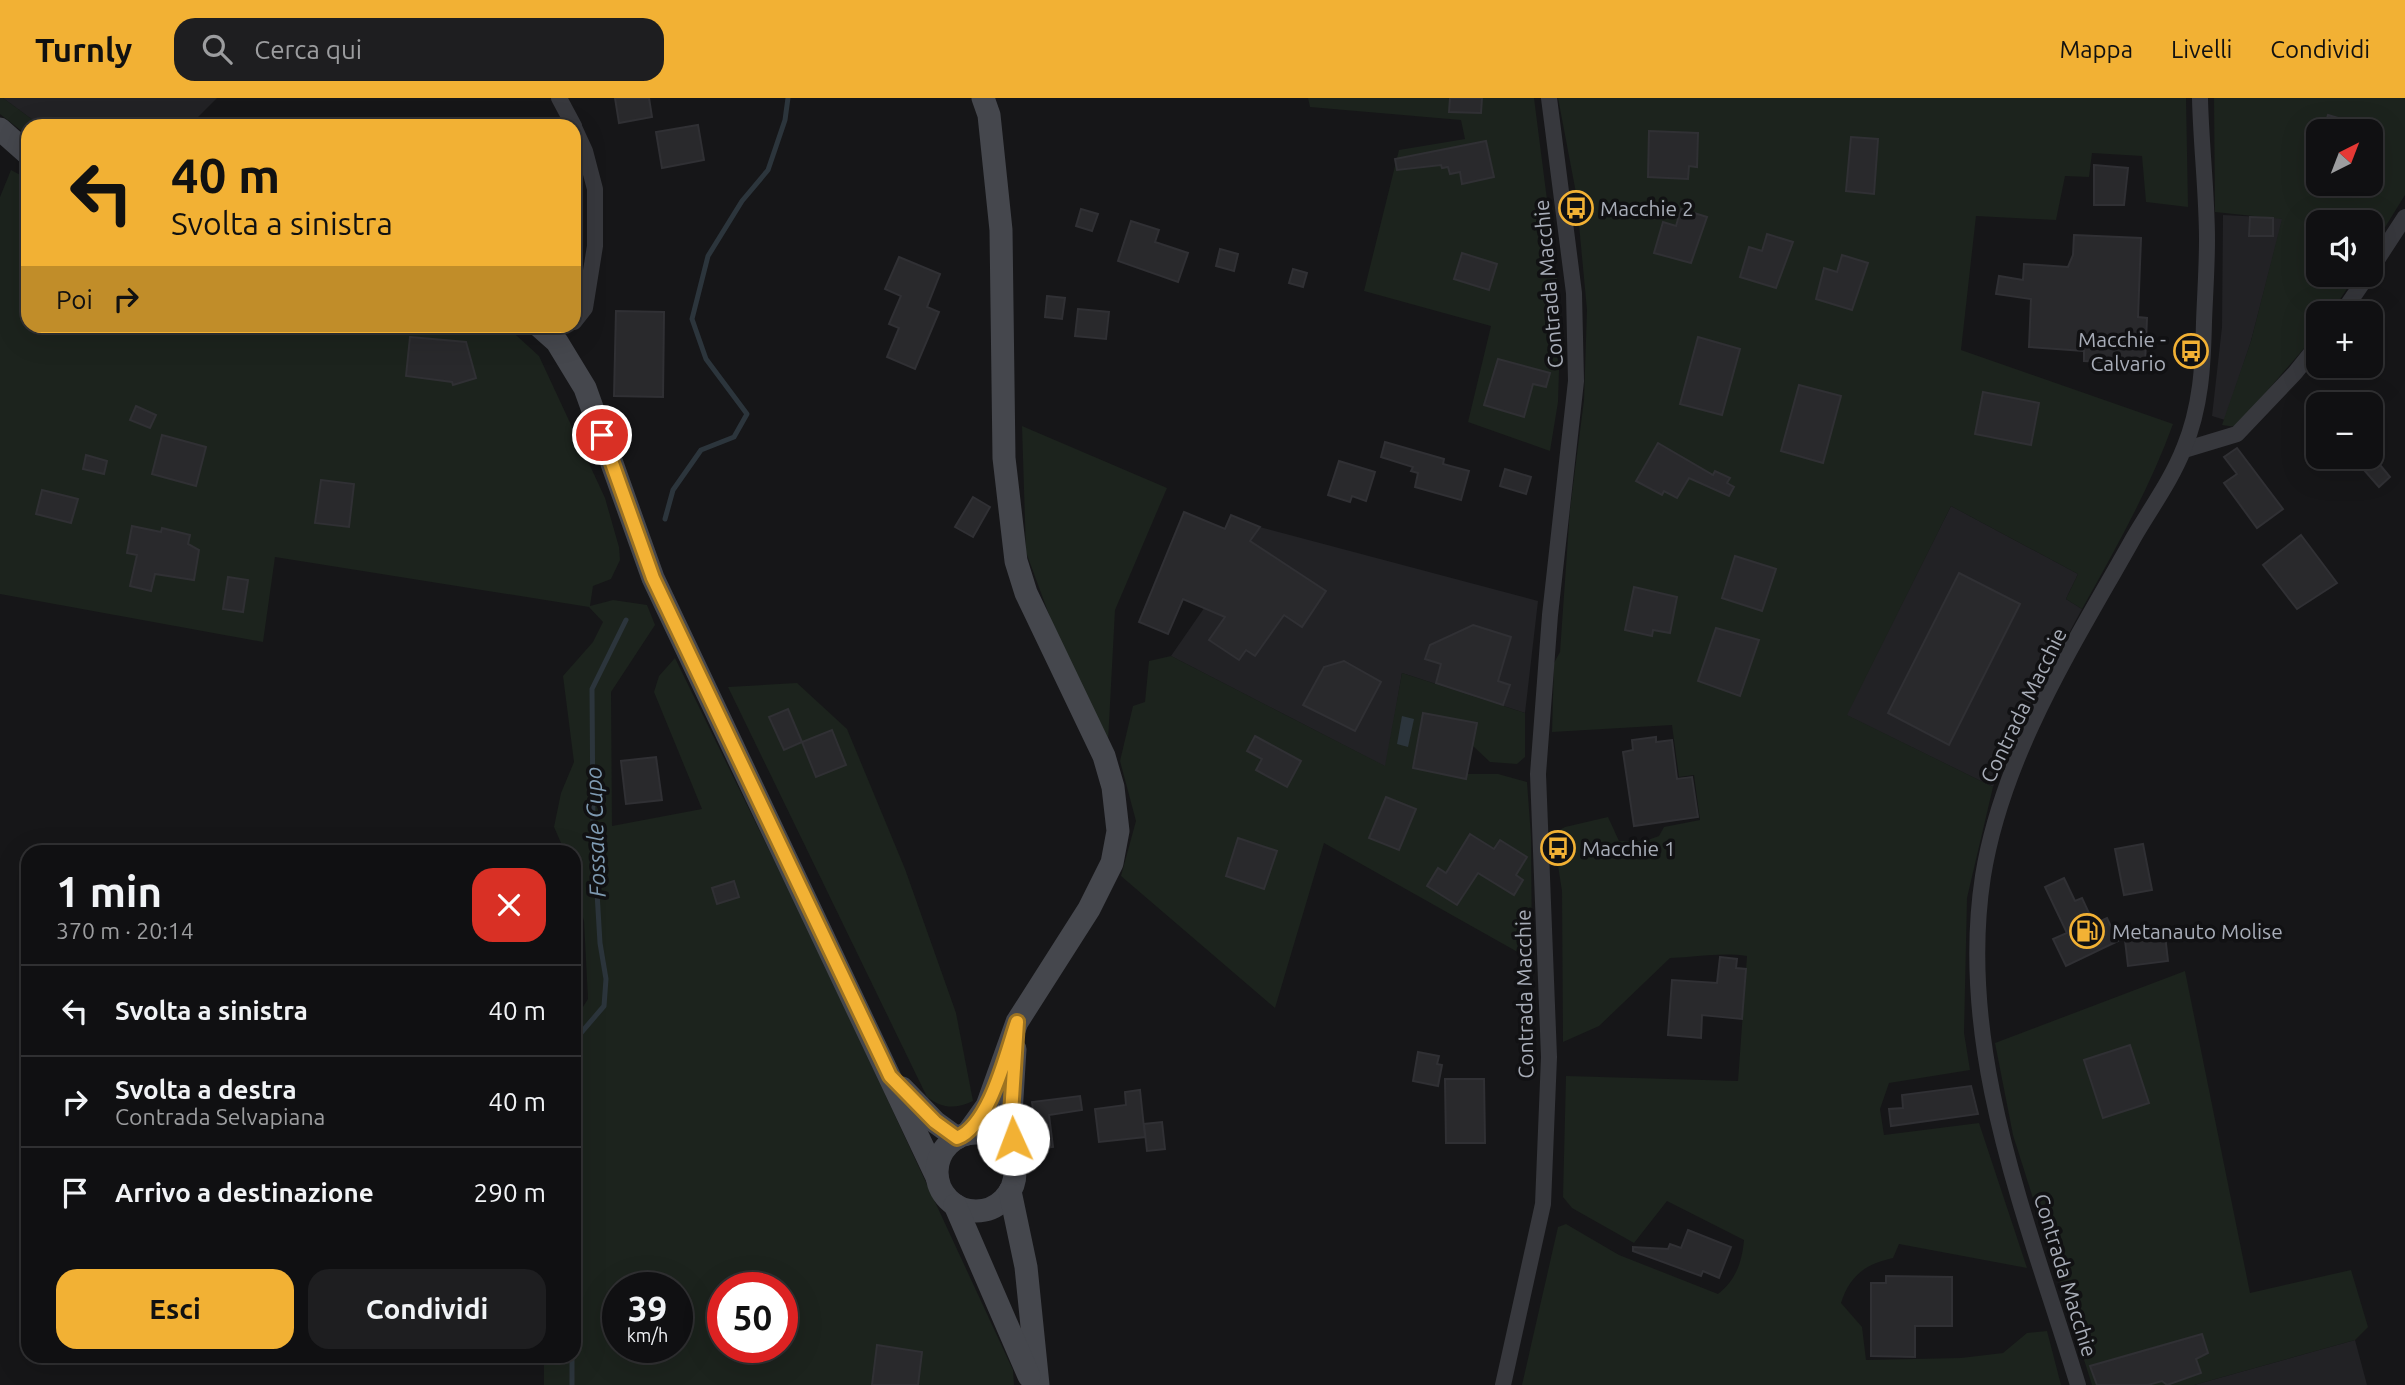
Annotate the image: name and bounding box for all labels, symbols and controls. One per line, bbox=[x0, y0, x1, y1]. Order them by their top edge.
search box bbox=[174, 18, 664, 81]
icon: search bbox=[198, 30, 236, 68]
text: Turnly bbox=[35, 31, 132, 68]
text: Cerca qui bbox=[254, 35, 362, 64]
text: Mappa bbox=[2059, 36, 2133, 63]
text: Livelli bbox=[2171, 36, 2232, 63]
text: Condividi bbox=[2270, 36, 2370, 63]
north arrow bbox=[2306, 119, 2384, 196]
map controls bbox=[2306, 119, 2383, 469]
icon: left bbox=[56, 147, 147, 238]
text: 40 m bbox=[171, 147, 280, 202]
bus stop icon: Macchie 2 bbox=[1557, 189, 1595, 227]
place label: Macchie 2 bbox=[1600, 196, 1694, 220]
street label: Contrada Macchie bbox=[1529, 199, 1567, 369]
text: Svolta a sinistra bbox=[171, 205, 393, 241]
button: sound bbox=[2306, 210, 2383, 287]
icon: right bbox=[107, 280, 145, 318]
text: Poi bbox=[56, 285, 93, 314]
button: + bbox=[2306, 301, 2383, 378]
place label: Macchie - Calvario bbox=[2078, 327, 2166, 375]
bus stop icon: Macchie - Calvario bbox=[2172, 332, 2210, 370]
button: − bbox=[2306, 392, 2383, 469]
pin bbox=[572, 405, 632, 465]
icon: arrive bbox=[583, 416, 621, 454]
street label: Contrada Macchie bbox=[1975, 624, 2071, 786]
water label: Fossale Cupo bbox=[580, 766, 610, 898]
bus stop icon: Macchie 1 bbox=[1539, 829, 1577, 867]
place label: Macchie 1 bbox=[1582, 836, 1676, 860]
text: 1 min bbox=[56, 868, 162, 915]
button: close bbox=[472, 868, 546, 942]
street label: Contrada Macchie bbox=[1511, 909, 1537, 1079]
fuel station icon: Metanauto Molise bbox=[2068, 912, 2106, 950]
text: 370 m · 20:14 bbox=[56, 918, 194, 943]
place label: Metanauto Molise bbox=[2112, 919, 2283, 943]
icon: left bbox=[56, 992, 94, 1030]
text: Svolta a sinistra bbox=[115, 996, 308, 1025]
text: 40 m bbox=[488, 996, 546, 1025]
text: Svolta a destra bbox=[115, 1075, 297, 1104]
icon: right bbox=[56, 1083, 94, 1121]
text: 40 m bbox=[488, 1087, 546, 1116]
position arrow bbox=[976, 1102, 1050, 1176]
text: Contrada Selvapiana bbox=[115, 1104, 325, 1129]
icon: arrive bbox=[56, 1174, 94, 1212]
text: Arrivo a destinazione bbox=[115, 1178, 374, 1207]
text: 290 m bbox=[474, 1178, 546, 1207]
street label: Contrada Macchie bbox=[2030, 1191, 2102, 1359]
button: Esci bbox=[56, 1269, 294, 1349]
button: Condividi bbox=[308, 1269, 546, 1349]
speed limit sign: 50 bbox=[707, 1272, 798, 1363]
text: 39 bbox=[628, 1288, 667, 1328]
text: km/h bbox=[627, 1325, 668, 1345]

